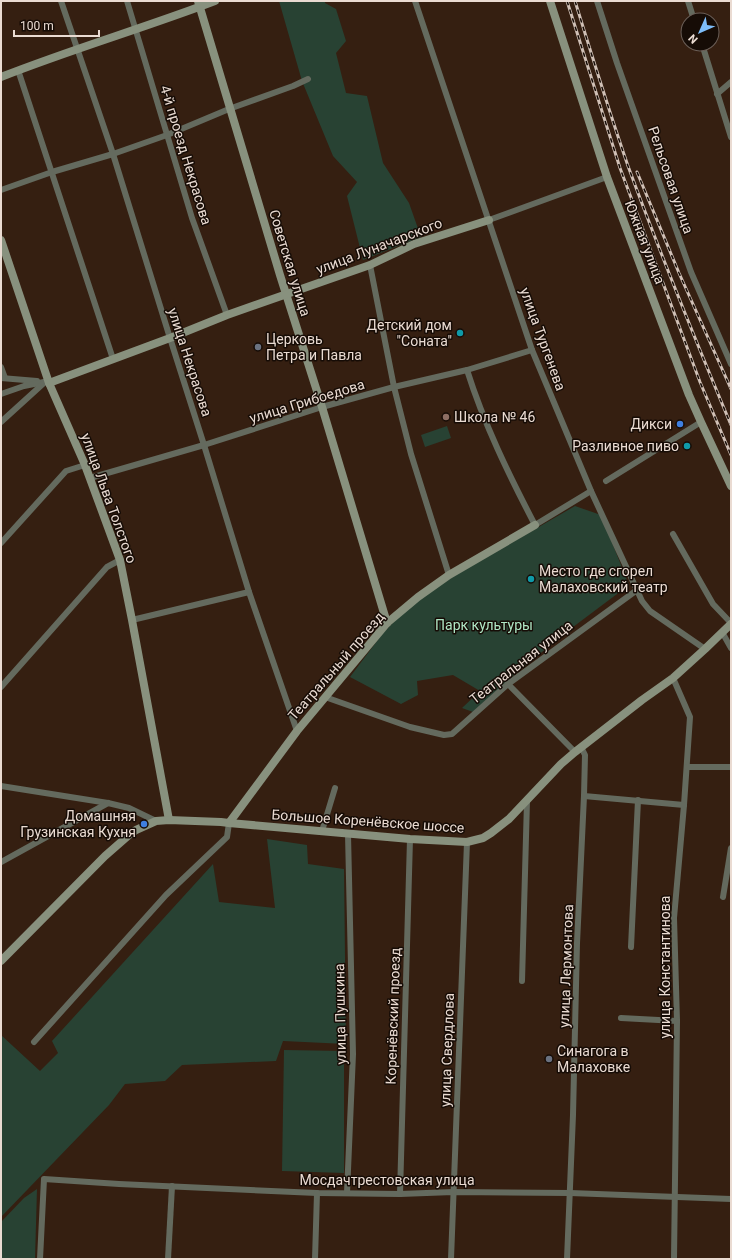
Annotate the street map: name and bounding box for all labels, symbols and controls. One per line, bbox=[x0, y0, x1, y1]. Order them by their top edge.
scale bar bbox=[14, 12, 99, 38]
north arrow bbox=[680, 12, 720, 52]
text: 100 m bbox=[20, 19, 54, 33]
text: N bbox=[686, 31, 701, 46]
street label: 4-й проезд Некрасова bbox=[157, 83, 215, 227]
street label: Рельсовая улица bbox=[645, 124, 697, 236]
street label: Южная улица bbox=[622, 198, 668, 286]
street label: Советская улица bbox=[266, 208, 314, 318]
street label: улица Луначарского bbox=[314, 215, 444, 277]
street label: улица Тургенева bbox=[517, 285, 569, 393]
street label: улица Некрасова bbox=[165, 306, 215, 418]
place label: Детский дом "Соната" bbox=[367, 317, 452, 349]
marker: Детский дом "Соната" bbox=[455, 328, 465, 338]
place label: Церковь Петра и Павла bbox=[266, 331, 362, 363]
marker: Церковь Петра и Павла bbox=[253, 342, 263, 352]
street label: улица Грибоедова bbox=[248, 376, 366, 426]
place label: Школа № 46 bbox=[454, 409, 535, 425]
marker: Школа № 46 bbox=[441, 412, 451, 422]
place label: Дикси bbox=[631, 416, 672, 432]
marker: Дикси bbox=[675, 419, 685, 429]
street label: улица Льва Толстого bbox=[78, 431, 140, 565]
place label: Разливное пиво bbox=[572, 438, 679, 454]
marker: Разливное пиво bbox=[682, 441, 692, 451]
place label: Место где сгорел Малаховский театр bbox=[539, 563, 668, 595]
marker: Место где сгорел Малаховский театр bbox=[526, 574, 536, 584]
street label: Театральный проезд bbox=[285, 608, 388, 723]
park label: Парк культуры bbox=[435, 617, 533, 633]
street label: Театральная улица bbox=[467, 617, 575, 707]
street label: Большое Коренёвское шоссе bbox=[271, 806, 465, 836]
place label: Домашняя Грузинская Кухня bbox=[20, 808, 136, 840]
marker: Домашняя Грузинская Кухня bbox=[139, 819, 149, 829]
street label: улица Константинова bbox=[657, 896, 673, 1038]
street label: улица Лермонтова bbox=[556, 904, 576, 1028]
street label: Коренёвский проезд bbox=[383, 947, 403, 1085]
street label: улица Пушкина bbox=[331, 963, 349, 1065]
street label: улица Свердлова bbox=[437, 993, 457, 1107]
place label: Синагога в Малаховке bbox=[557, 1043, 630, 1075]
marker: Синагога в Малаховке bbox=[544, 1054, 554, 1064]
street label: Мосдачтрестовская улица bbox=[299, 1172, 475, 1188]

